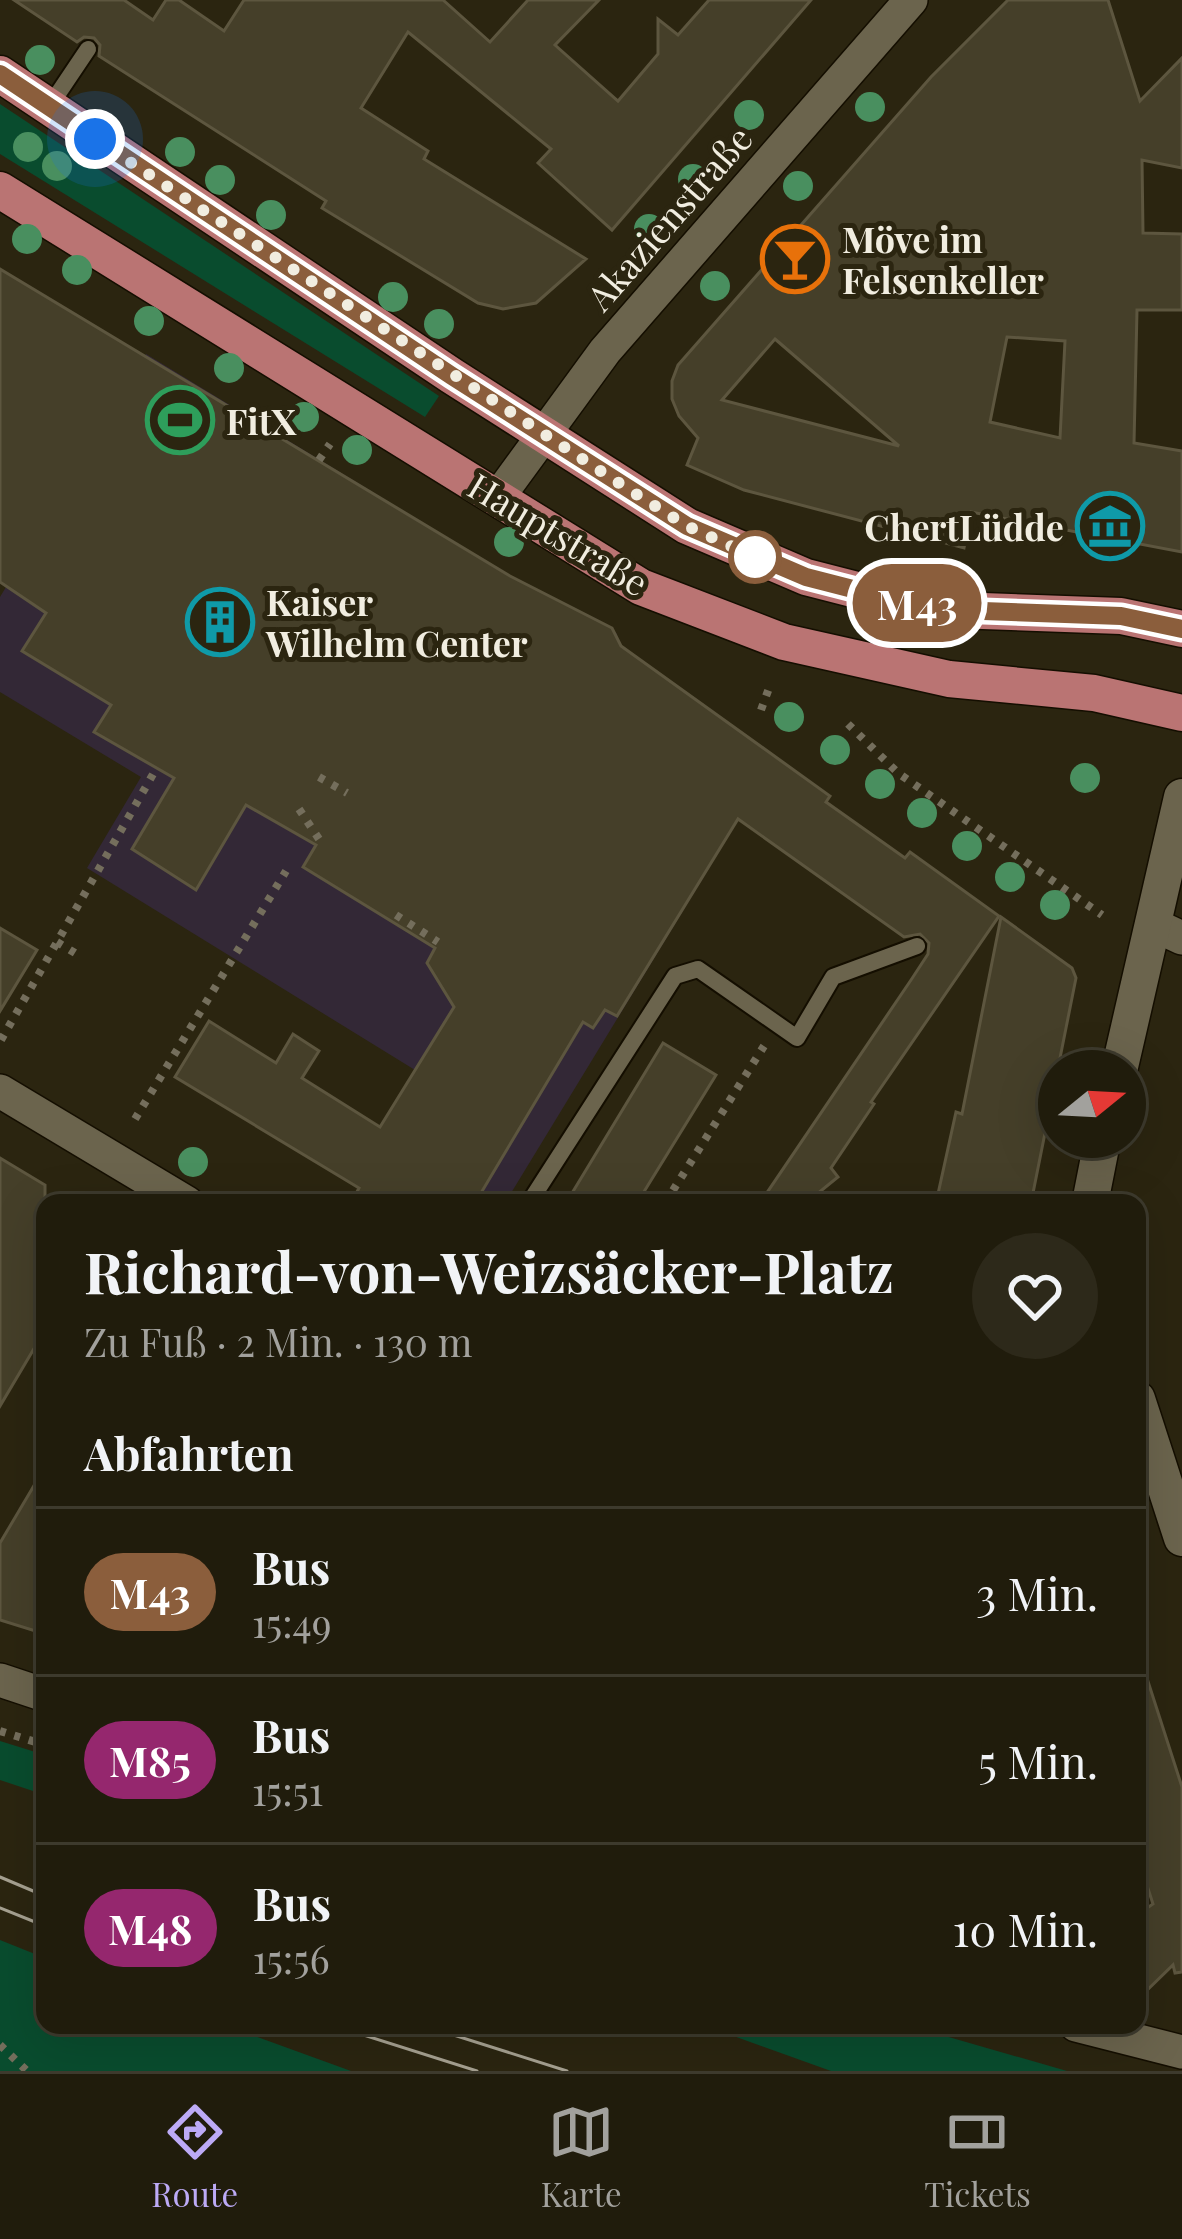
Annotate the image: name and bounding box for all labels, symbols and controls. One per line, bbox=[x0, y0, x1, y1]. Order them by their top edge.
your location bbox=[65, 109, 125, 169]
street label: Akazienstraße bbox=[574, 115, 761, 320]
place label: Möve im Felsenkeller bbox=[842, 214, 1044, 303]
bar icon: Möve im Felsenkeller bbox=[760, 224, 830, 294]
sports icon: FitX bbox=[145, 385, 215, 455]
place label: FitX bbox=[226, 396, 297, 444]
street label: Hauptstraße bbox=[460, 461, 658, 605]
museum icon: ChertLüdde bbox=[1075, 491, 1145, 561]
place label: ChertLüdde bbox=[864, 502, 1064, 550]
unlabelled marker bbox=[730, 532, 780, 582]
line badge: M43 bbox=[848, 564, 986, 642]
text: M43 bbox=[877, 575, 957, 631]
place label: Kaiser Wilhelm Center bbox=[265, 577, 528, 666]
building icon: Kaiser Wilhelm Center bbox=[185, 587, 255, 657]
north arrow bbox=[1038, 1050, 1146, 1158]
map controls bbox=[1038, 1050, 1146, 1158]
text: Richard-von-Weizsäcker-Platz bbox=[84, 1232, 894, 1308]
button: heart bbox=[972, 1233, 1098, 1359]
text: Zu Fuß · 2 Min. · 130 m bbox=[84, 1315, 472, 1367]
text: Abfahrten bbox=[84, 1422, 294, 1482]
text: Bus bbox=[252, 1536, 330, 1596]
text: 3 Min. bbox=[976, 1562, 1098, 1622]
text: M43 bbox=[110, 1564, 190, 1620]
text: 15:49 bbox=[252, 1596, 332, 1648]
text: Bus bbox=[252, 1704, 330, 1764]
text: 5 Min. bbox=[978, 1730, 1098, 1790]
text: M85 bbox=[109, 1732, 191, 1788]
text: 15:51 bbox=[252, 1764, 323, 1816]
text: Bus bbox=[253, 1872, 331, 1932]
text: 10 Min. bbox=[953, 1898, 1098, 1958]
text: M48 bbox=[108, 1900, 193, 1956]
text: 15:56 bbox=[253, 1932, 330, 1984]
tab: Route bbox=[151, 2099, 238, 2215]
tab: Karte bbox=[541, 2099, 622, 2215]
tab: Tickets bbox=[924, 2099, 1031, 2215]

